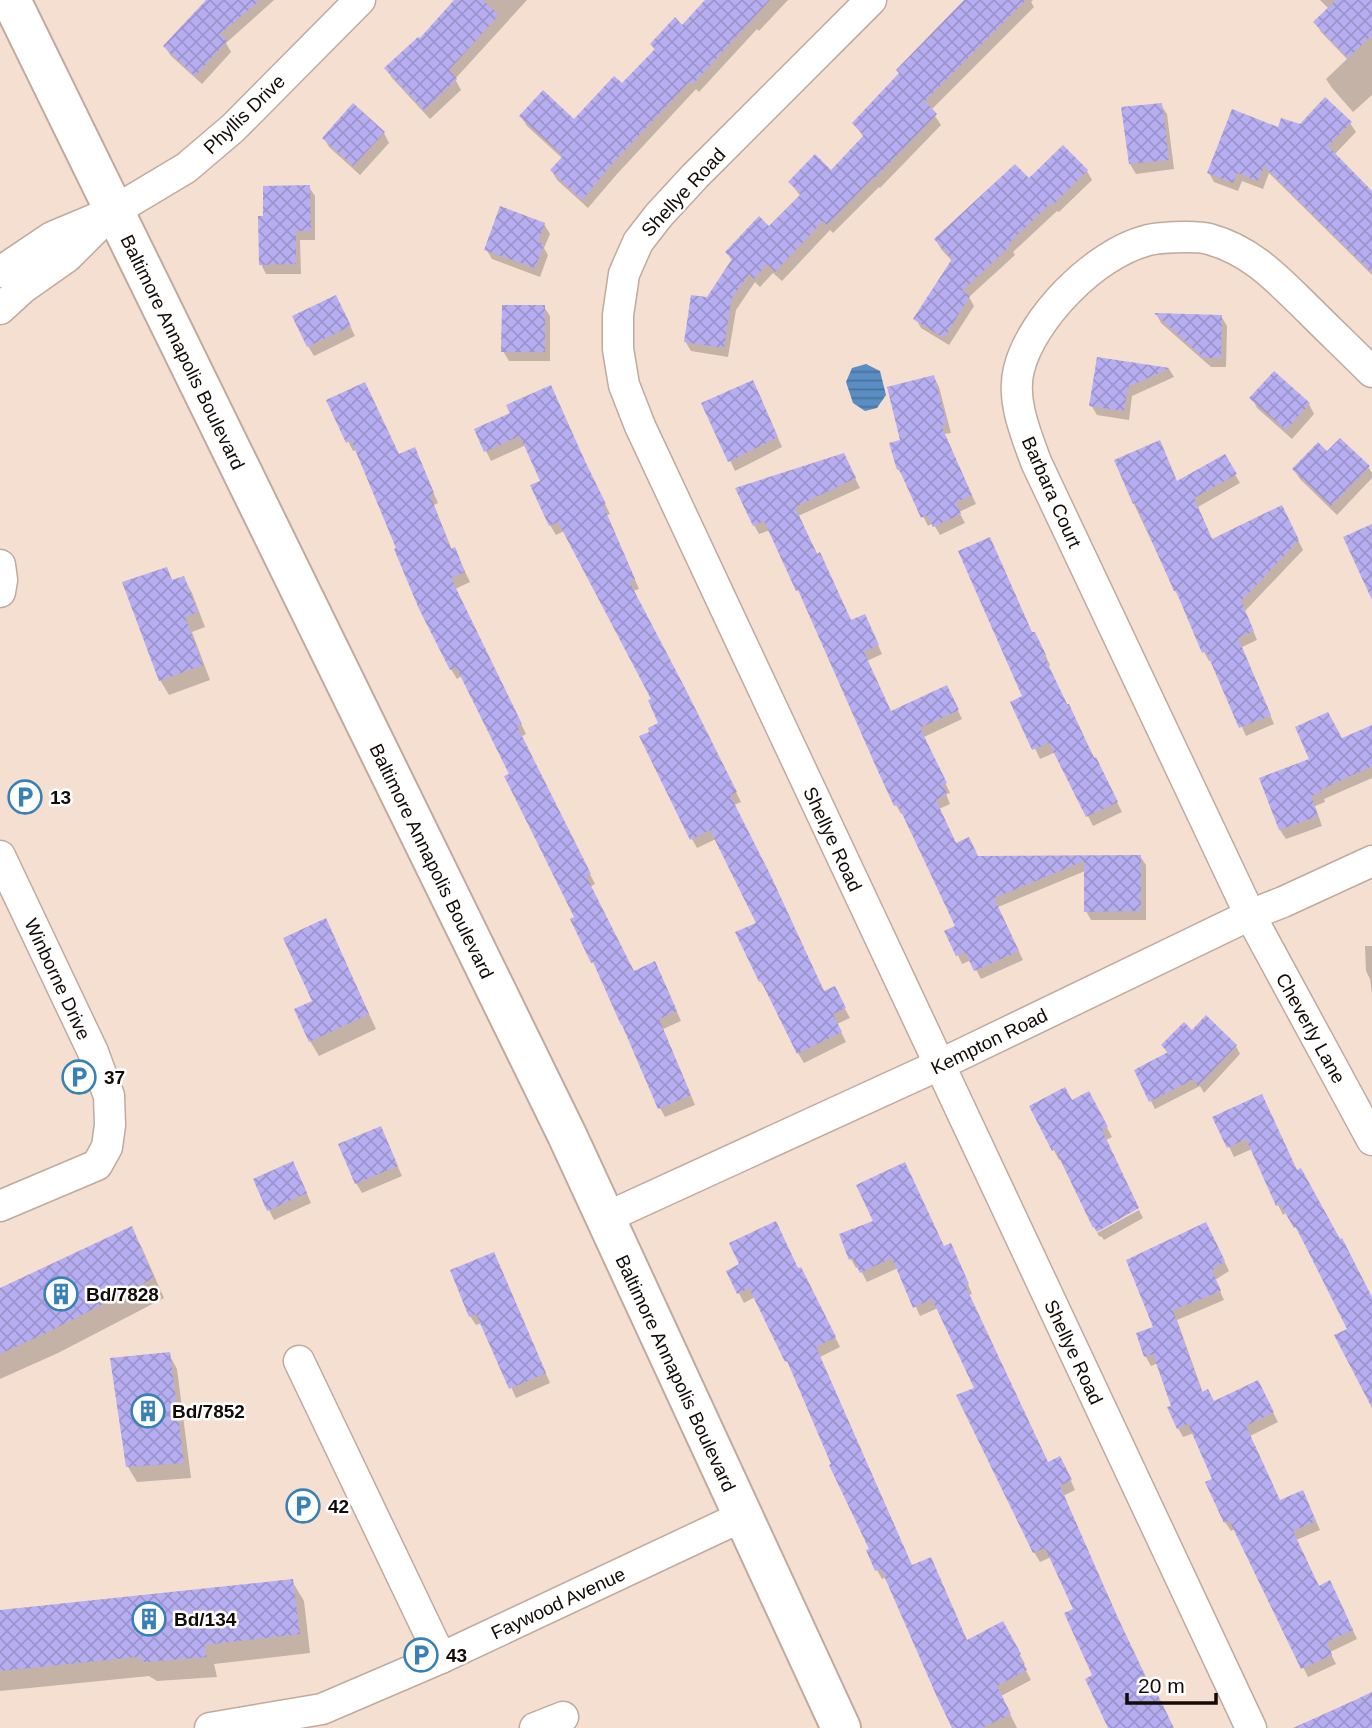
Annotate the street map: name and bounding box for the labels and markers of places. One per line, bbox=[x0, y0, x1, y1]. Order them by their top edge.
parking icon: 13 bbox=[6, 778, 44, 816]
place label: 13 bbox=[50, 787, 71, 808]
parking icon: 37 bbox=[60, 1058, 98, 1096]
place label: 37 bbox=[104, 1067, 125, 1088]
building icon: Bd/7828 bbox=[42, 1275, 80, 1313]
place label: Bd/7828 bbox=[86, 1284, 159, 1305]
building icon: Bd/7852 bbox=[129, 1392, 167, 1430]
place label: Bd/7852 bbox=[172, 1401, 245, 1422]
parking icon: 42 bbox=[284, 1487, 322, 1525]
place label: 42 bbox=[328, 1496, 349, 1517]
building icon: Bd/134 bbox=[130, 1600, 168, 1638]
place label: Bd/134 bbox=[174, 1609, 237, 1630]
parking icon: 43 bbox=[402, 1636, 440, 1674]
place label: 43 bbox=[446, 1645, 467, 1666]

